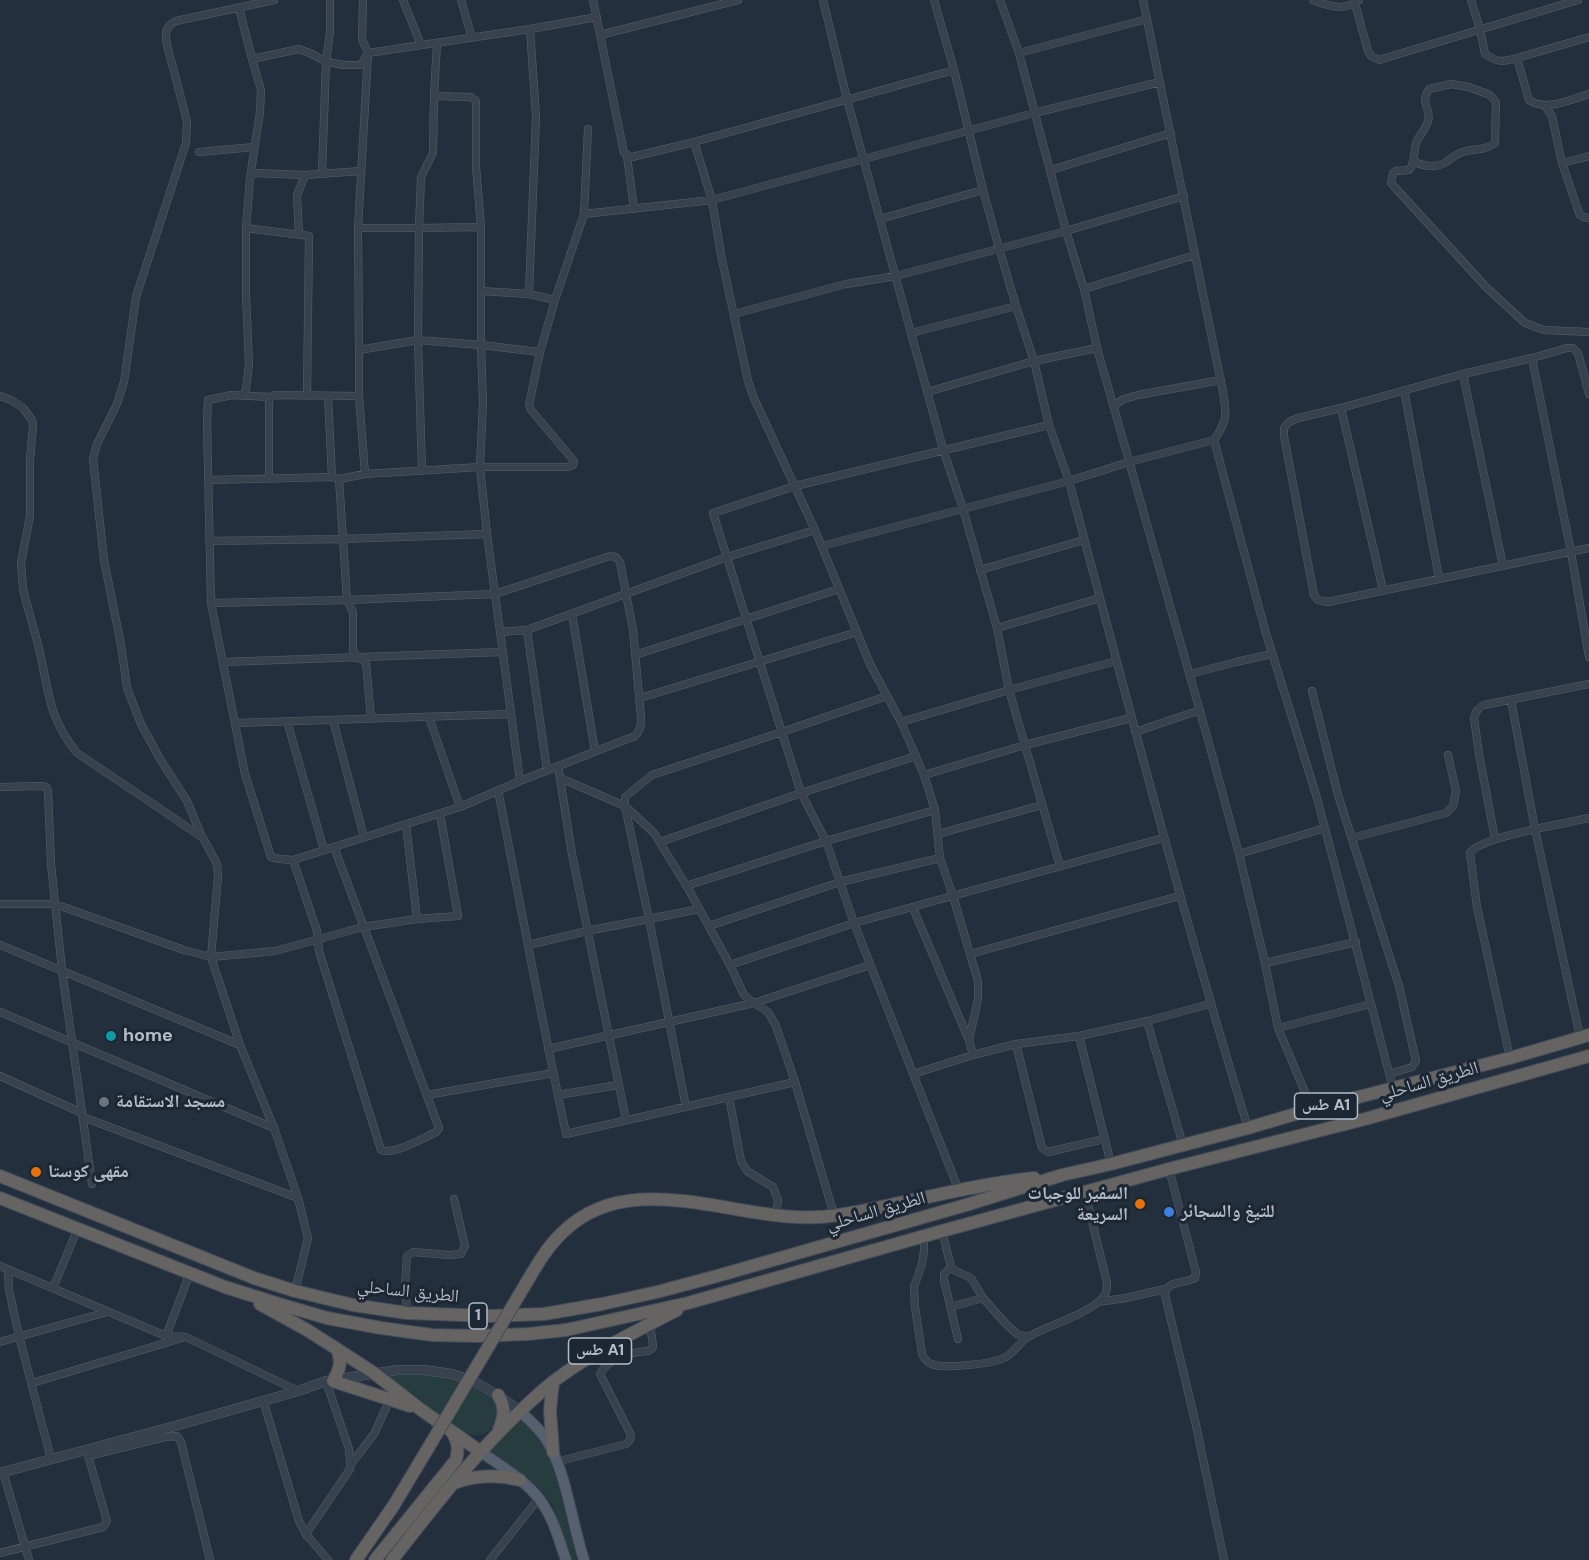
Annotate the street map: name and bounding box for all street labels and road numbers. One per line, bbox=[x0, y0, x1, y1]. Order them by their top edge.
street label: الطريق الساحلي bbox=[1377, 1058, 1481, 1106]
road number: طس A1 bbox=[1294, 1093, 1358, 1119]
street label: الطريق الساحلي bbox=[824, 1188, 928, 1236]
street label: الطريق الساحلي bbox=[356, 1276, 460, 1308]
road number: 1 bbox=[469, 1303, 487, 1329]
road number: طس A1 bbox=[568, 1338, 632, 1364]

